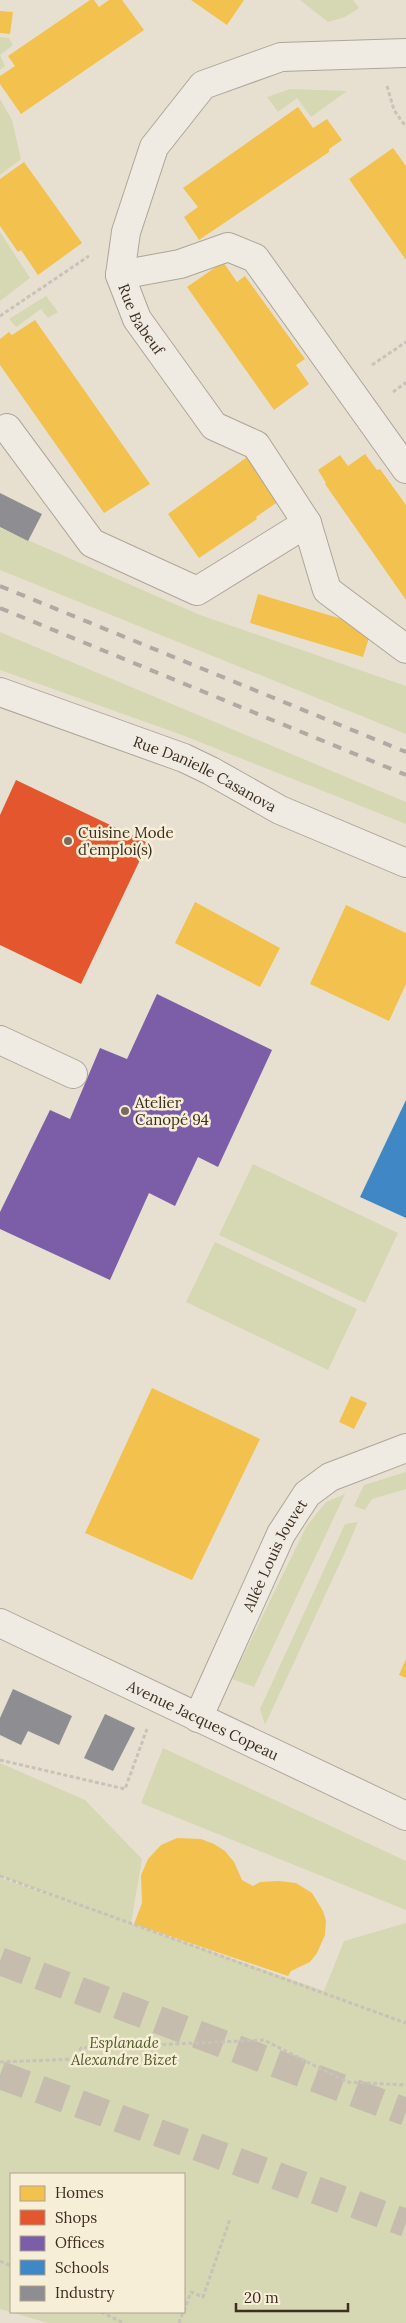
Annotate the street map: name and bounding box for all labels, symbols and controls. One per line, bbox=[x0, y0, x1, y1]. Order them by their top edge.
street label: Rue Babeuf bbox=[115, 281, 169, 359]
street label: Rue Danielle Casanova bbox=[131, 731, 280, 816]
place label: Cuisine Mode d’emploi(s) bbox=[78, 823, 174, 860]
marker: Cuisine Mode d’emploi(s) bbox=[62, 835, 74, 847]
place label: Atelier Canopé 94 bbox=[134, 1093, 209, 1129]
marker: Atelier Canopé 94 bbox=[119, 1105, 131, 1117]
street label: Allée Louis Jouvet bbox=[237, 1495, 311, 1615]
street label: Avenue Jacques Copeau bbox=[123, 1675, 282, 1764]
park label: Esplanade Alexandre Bizet bbox=[70, 2033, 178, 2069]
legend bbox=[10, 2173, 185, 2313]
text: Homes bbox=[55, 2183, 104, 2202]
text: Shops bbox=[55, 2208, 97, 2227]
text: Offices bbox=[55, 2233, 105, 2252]
text: Schools bbox=[55, 2258, 109, 2277]
scale bar bbox=[236, 2280, 348, 2312]
text: Industry bbox=[55, 2283, 114, 2302]
text: 20 m bbox=[244, 2288, 279, 2307]

